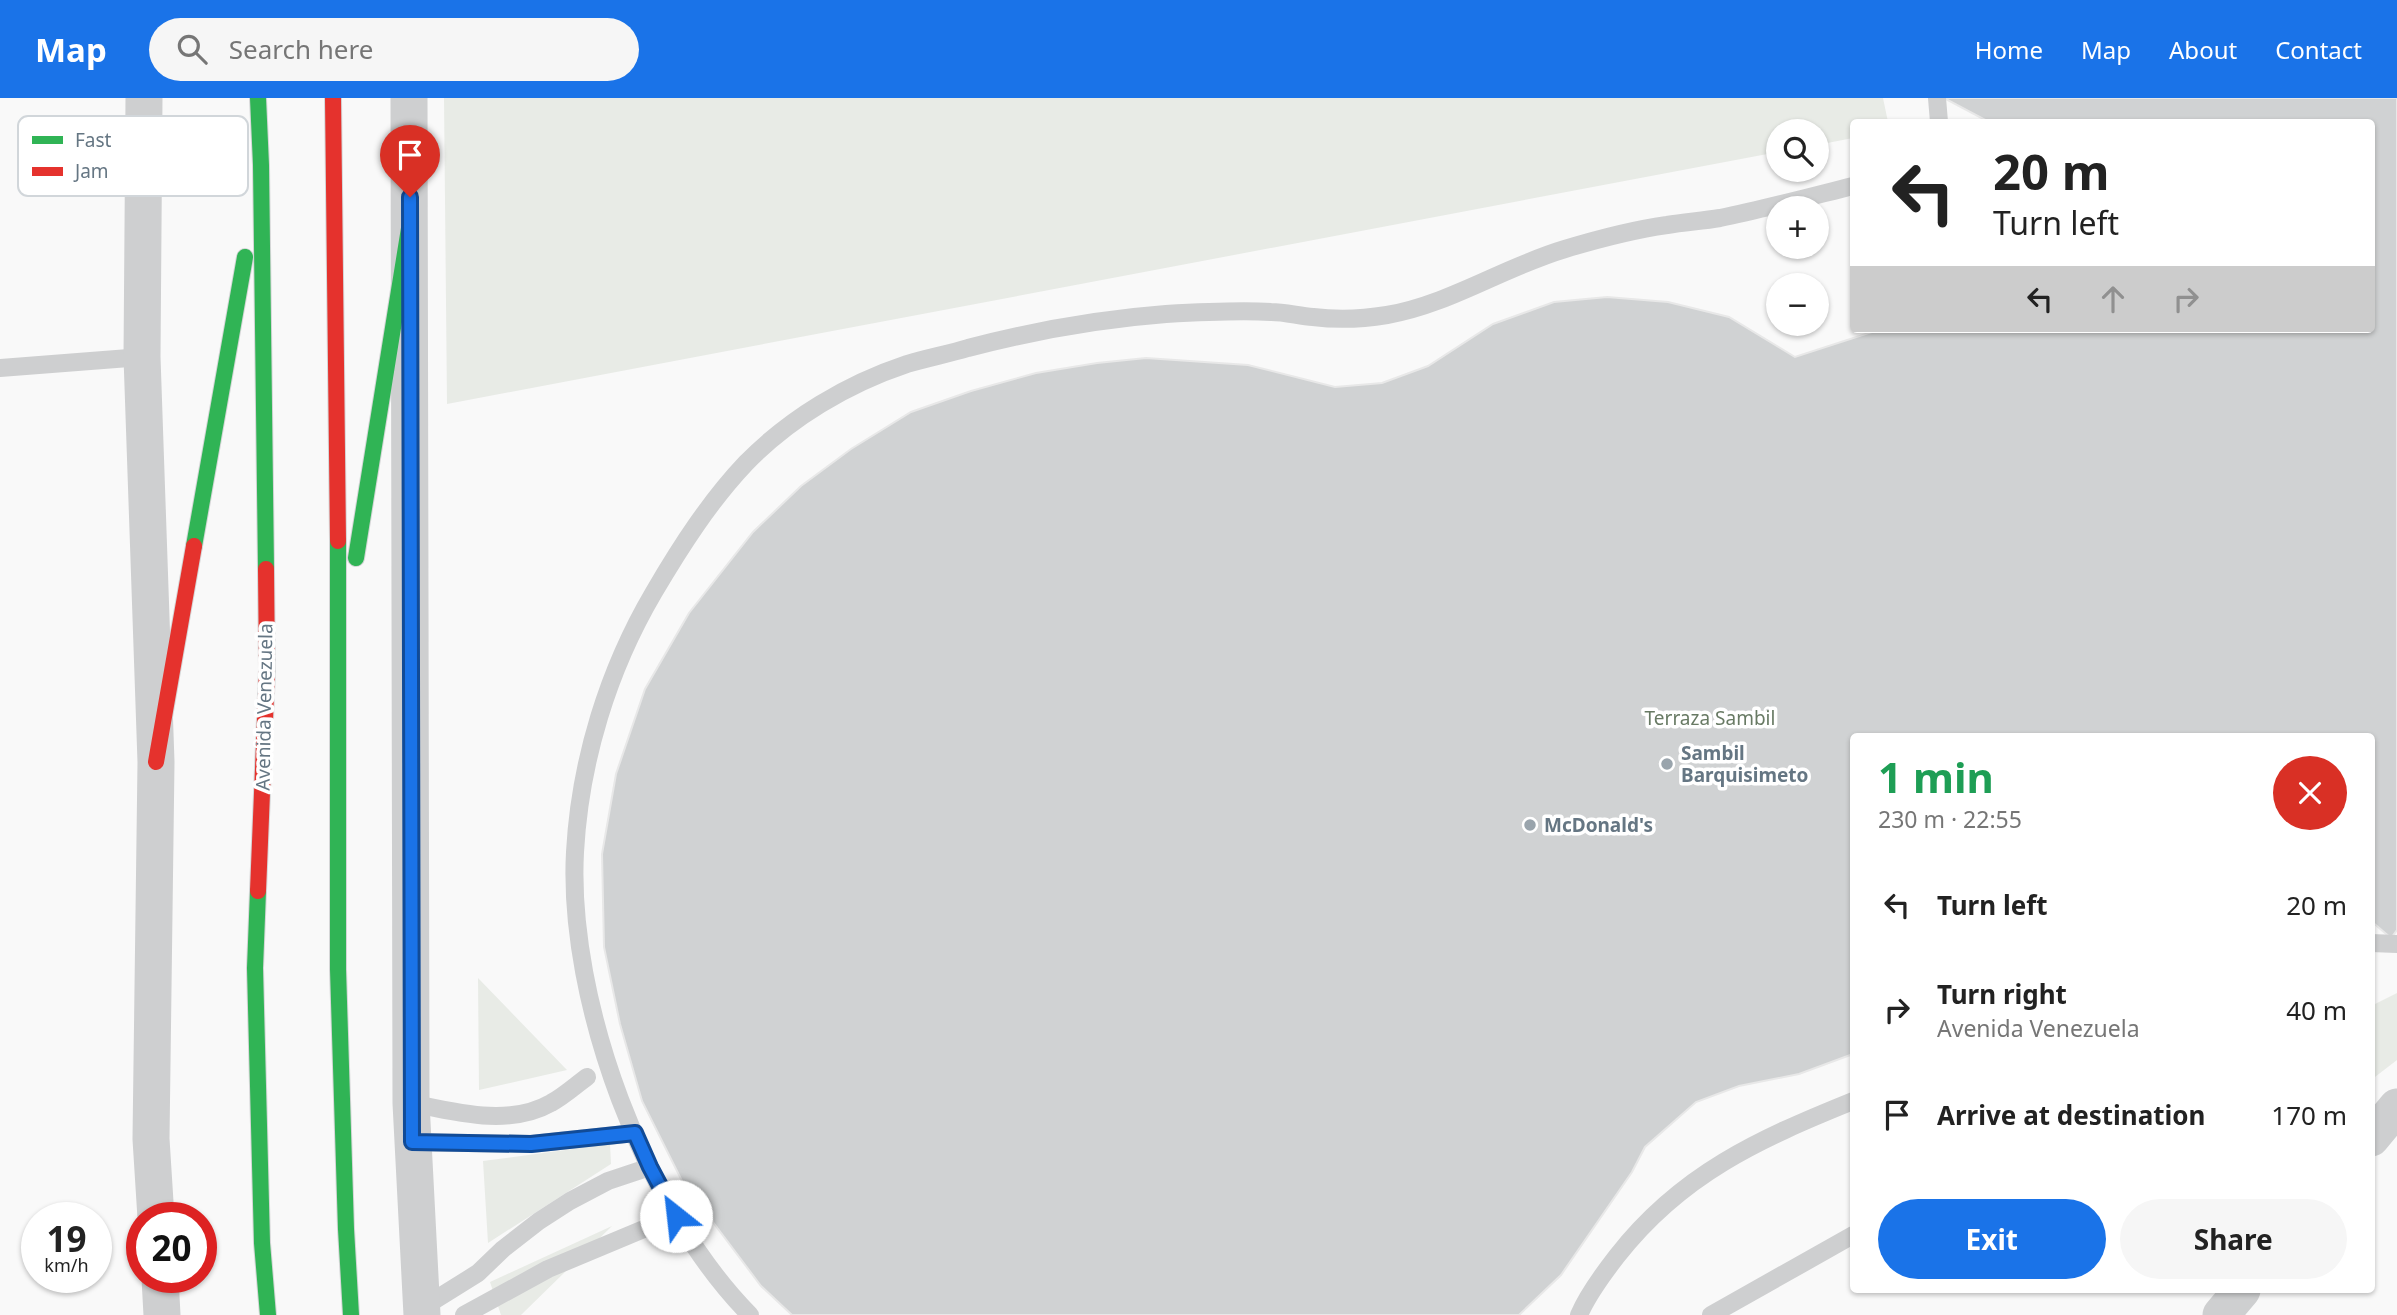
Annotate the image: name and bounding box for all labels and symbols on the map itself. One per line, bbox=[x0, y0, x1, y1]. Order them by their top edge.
legend bbox=[18, 116, 248, 196]
pin bbox=[380, 125, 440, 197]
text: Fast bbox=[75, 127, 112, 153]
text: Jam bbox=[73, 158, 109, 184]
street label: Avenida Venezuela bbox=[250, 623, 278, 791]
park label: Terraza Sambil bbox=[1645, 705, 1775, 731]
place label: Sambil Barquisimeto bbox=[1681, 740, 1808, 788]
marker: Sambil Barquisimeto bbox=[1659, 756, 1675, 772]
place label: McDonald's bbox=[1544, 812, 1653, 838]
marker: McDonald's bbox=[1522, 817, 1538, 833]
position arrow bbox=[639, 1179, 713, 1253]
speed limit sign: 20 bbox=[126, 1202, 217, 1293]

